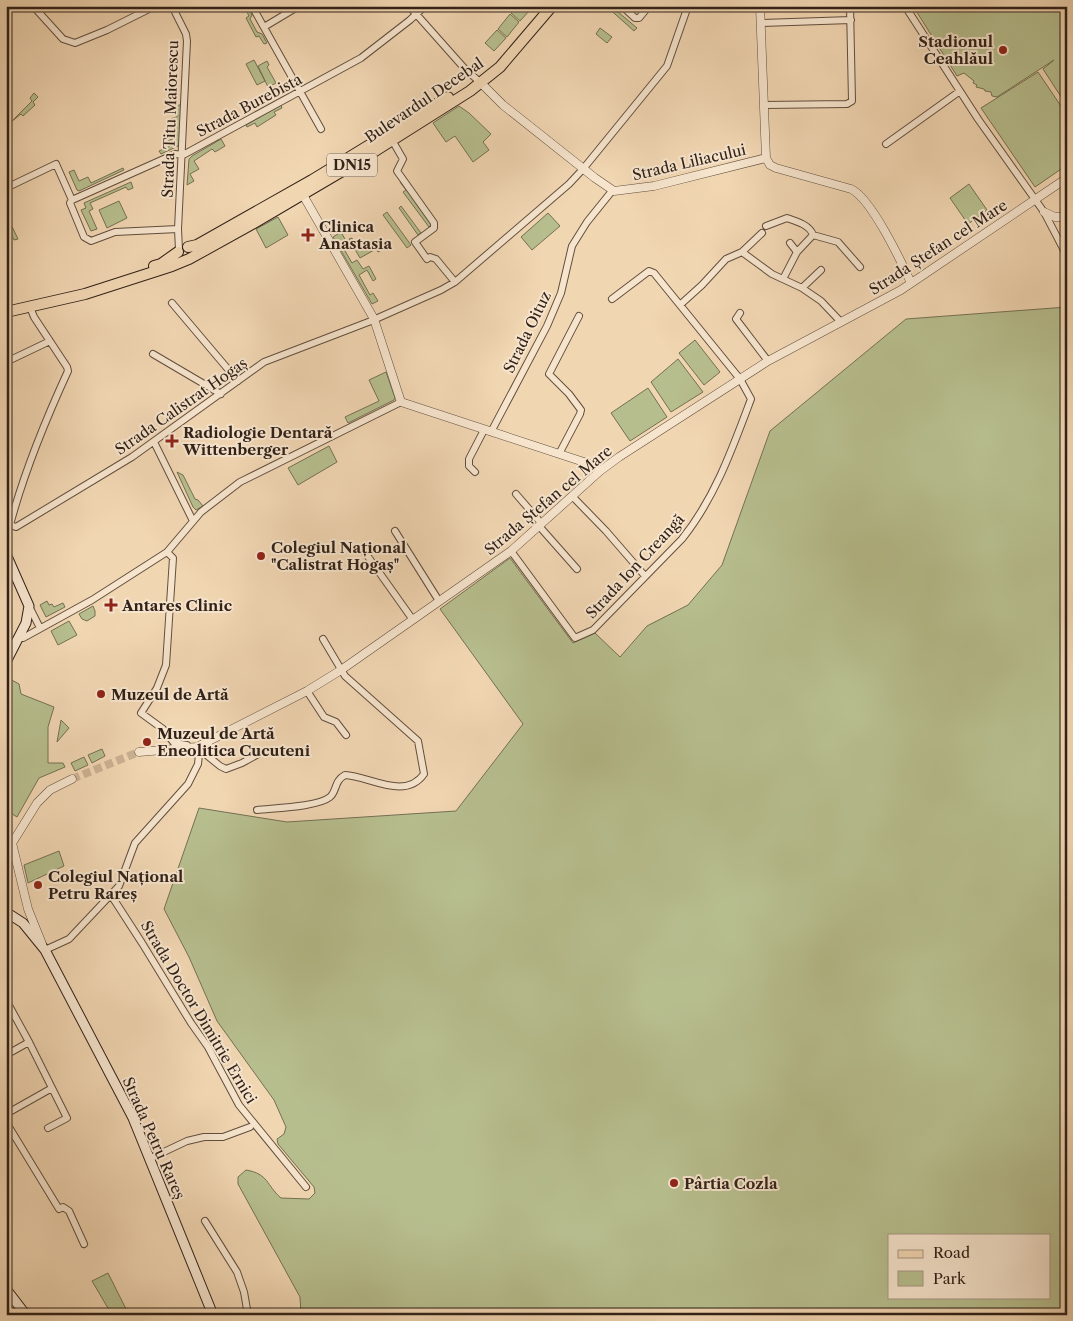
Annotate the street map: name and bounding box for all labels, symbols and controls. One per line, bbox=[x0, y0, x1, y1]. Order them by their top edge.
place label: Stadionul Ceahlăul bbox=[918, 32, 993, 68]
street label: Strada Titu Maiorescu bbox=[158, 40, 182, 198]
marker: Stadionul Ceahlăul bbox=[997, 44, 1009, 56]
street label: Bulevardul Decebal bbox=[361, 53, 487, 147]
street label: Strada Burebista bbox=[193, 69, 305, 141]
street label: Strada Liliacului bbox=[630, 140, 748, 184]
road number: DN15 bbox=[327, 154, 377, 176]
street label: Strada Ștefan cel Mare bbox=[865, 195, 1011, 299]
place label: Clinica Anastasia bbox=[318, 217, 392, 253]
marker: Clinica Anastasia bbox=[301, 228, 315, 242]
street label: Strada Oituz bbox=[499, 288, 555, 376]
street label: Strada Calistrat Hogaș bbox=[111, 353, 251, 459]
place label: Radiologie Dentară Wittenberger bbox=[182, 423, 333, 459]
marker: Radiologie Dentară Wittenberger bbox=[165, 434, 179, 448]
street label: Strada Ștefan cel Mare bbox=[480, 441, 616, 559]
street label: Strada Ion Creangă bbox=[582, 510, 688, 622]
place label: Colegiul Național "Calistrat Hogaș" bbox=[271, 538, 406, 574]
marker: Colegiul Național "Calistrat Hogaș" bbox=[255, 550, 267, 562]
place label: Antares Clinic bbox=[121, 596, 232, 615]
marker: Antares Clinic bbox=[104, 598, 118, 612]
place label: Muzeul de Artă bbox=[111, 685, 229, 704]
marker: Muzeul de Artă bbox=[95, 688, 107, 700]
place label: Muzeul de Artă Eneolitica Cucuteni bbox=[157, 724, 311, 760]
marker: Muzeul de Artă Eneolitica Cucuteni bbox=[141, 736, 153, 748]
place label: Colegiul Național Petru Rareș bbox=[48, 867, 183, 903]
marker: Colegiul Național Petru Rareș bbox=[32, 879, 44, 891]
street label: Strada Doctor Dimitrie Ernici bbox=[137, 917, 261, 1107]
street label: Strada Petru Rareș bbox=[118, 1074, 190, 1202]
place label: Pârtia Cozla bbox=[684, 1174, 778, 1193]
marker: Pârtia Cozla bbox=[668, 1177, 680, 1189]
legend bbox=[888, 1234, 1050, 1298]
text: Road bbox=[933, 1243, 970, 1262]
text: Park bbox=[933, 1269, 967, 1288]

